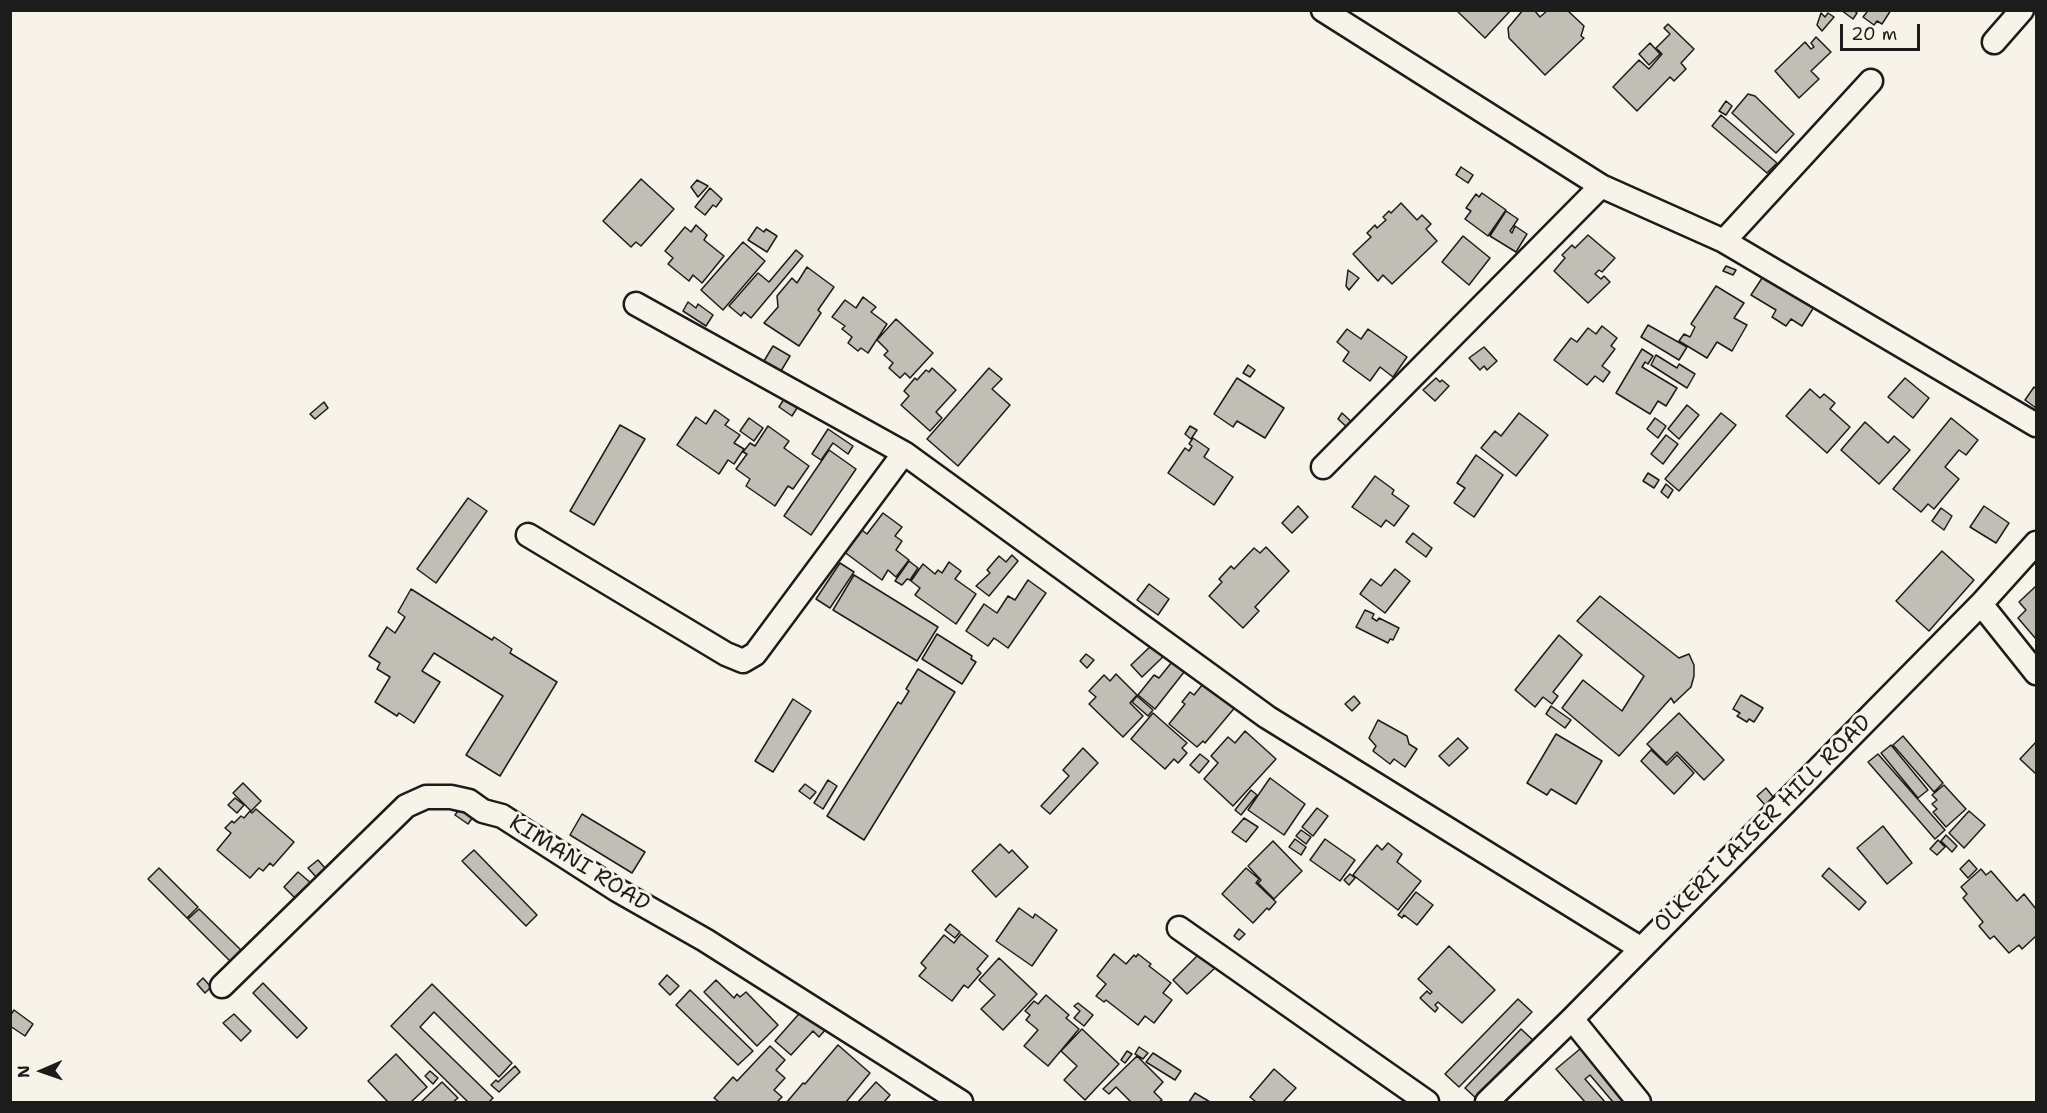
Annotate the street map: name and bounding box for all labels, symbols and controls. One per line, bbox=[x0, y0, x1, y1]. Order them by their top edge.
scale bar bbox=[1843, 12, 1922, 50]
text: 20 m bbox=[1851, 22, 1897, 46]
street label: OLKERI LAISER HILL ROAD bbox=[1649, 710, 1877, 938]
street label: KIMANI ROAD bbox=[504, 810, 654, 918]
north arrow bbox=[12, 1041, 72, 1101]
text: N bbox=[13, 1065, 34, 1078]

